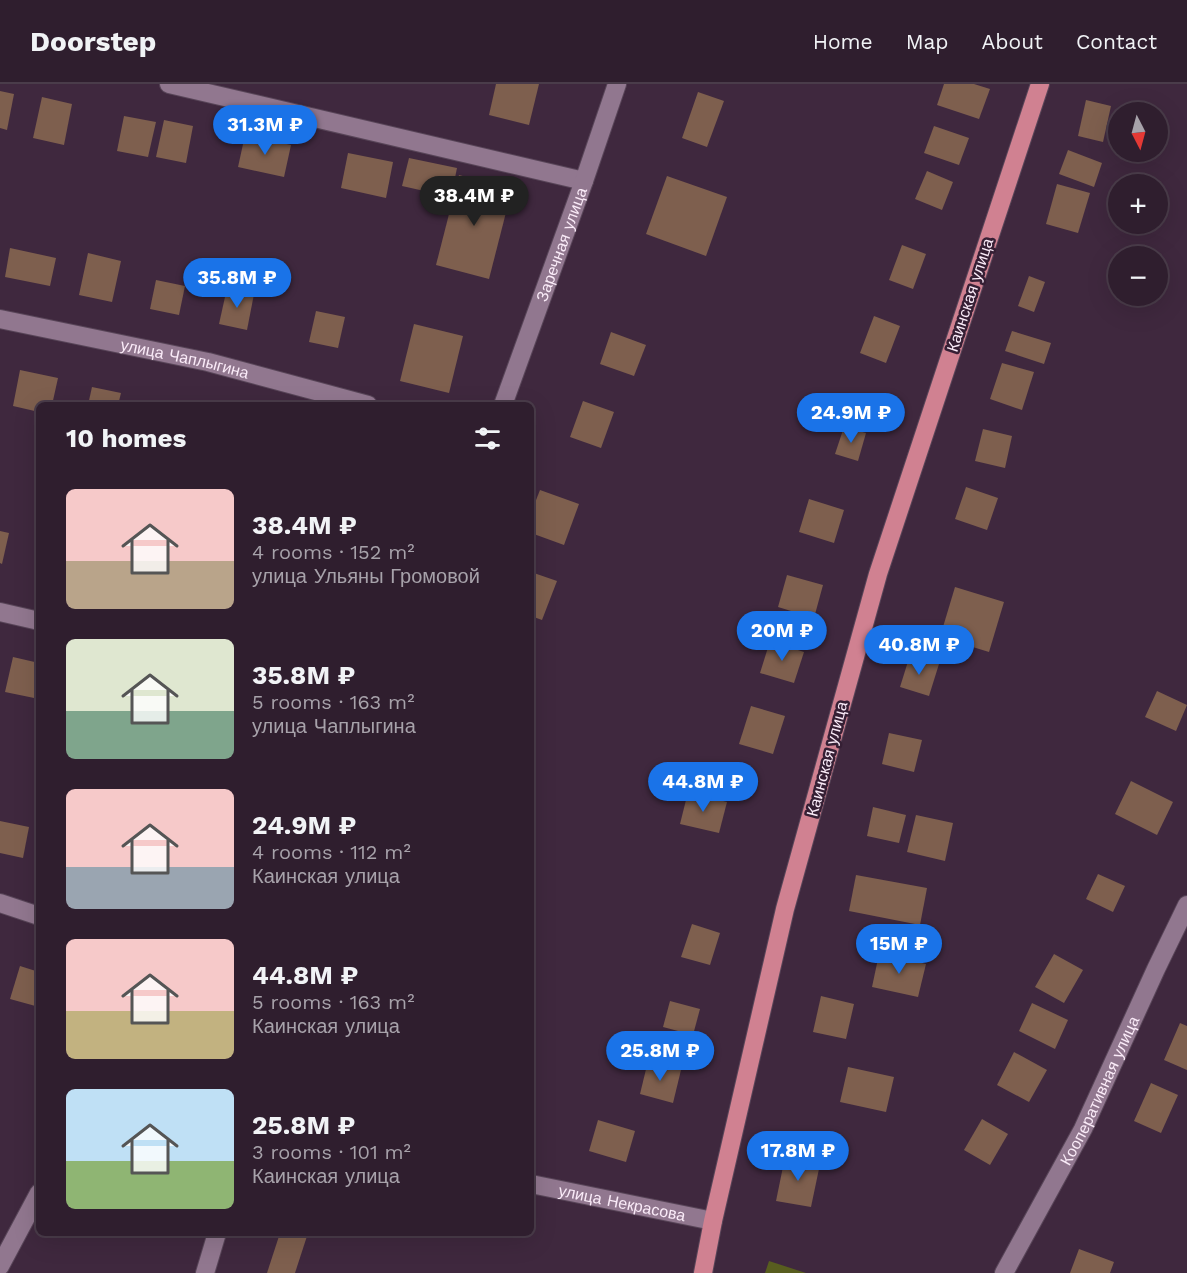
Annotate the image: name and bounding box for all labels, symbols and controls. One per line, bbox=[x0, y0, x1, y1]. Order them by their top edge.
text: Doorstep bbox=[30, 25, 156, 58]
text: Home bbox=[813, 29, 873, 54]
text: Map bbox=[906, 29, 949, 54]
text: About bbox=[982, 29, 1043, 54]
text: Contact bbox=[1076, 29, 1157, 54]
north arrow bbox=[1108, 102, 1168, 162]
map controls bbox=[1108, 102, 1168, 306]
pin: 31.3M ₽ bbox=[210, 105, 320, 156]
text: 31.3M ₽ bbox=[227, 112, 303, 136]
button: + bbox=[1108, 174, 1168, 234]
pin: 38.4M ₽ bbox=[419, 176, 529, 227]
text: 38.4M ₽ bbox=[434, 183, 514, 207]
street label: Заречная улица bbox=[532, 184, 591, 304]
street label: Каинская улица bbox=[943, 236, 997, 354]
button: − bbox=[1108, 246, 1168, 306]
pin: 35.8M ₽ bbox=[182, 258, 292, 309]
text: 35.8M ₽ bbox=[197, 265, 277, 289]
street label: улица Чаплыгина bbox=[119, 335, 251, 382]
pin: 24.9M ₽ bbox=[796, 393, 906, 444]
text: 24.9M ₽ bbox=[811, 400, 891, 424]
icon: filters bbox=[471, 422, 504, 455]
text: 10 homes bbox=[66, 423, 186, 453]
text: 38.4M ₽ bbox=[252, 510, 357, 540]
icon: home bbox=[114, 513, 186, 585]
text: 4 rooms · 152 m² bbox=[252, 540, 415, 564]
text: улица Ульяны Громовой bbox=[252, 564, 480, 588]
pin: 20M ₽ bbox=[740, 611, 824, 662]
text: 20M ₽ bbox=[751, 618, 813, 642]
pin: 40.8M ₽ bbox=[864, 625, 974, 676]
text: 40.8M ₽ bbox=[878, 632, 960, 656]
text: 35.8M ₽ bbox=[252, 660, 355, 690]
icon: home bbox=[114, 663, 186, 735]
text: 5 rooms · 163 m² bbox=[252, 690, 414, 714]
street label: Каинская улица bbox=[803, 699, 852, 819]
text: улица Чаплыгина bbox=[252, 714, 416, 738]
pin: 44.8M ₽ bbox=[648, 762, 758, 813]
text: 44.8M ₽ bbox=[662, 769, 744, 793]
text: 24.9M ₽ bbox=[252, 810, 356, 840]
icon: home bbox=[114, 813, 186, 885]
text: 4 rooms · 112 m² bbox=[252, 840, 411, 864]
text: Каинская улица bbox=[252, 864, 400, 888]
pin: 15M ₽ bbox=[857, 924, 941, 975]
text: 15M ₽ bbox=[870, 931, 928, 955]
text: 44.8M ₽ bbox=[252, 960, 358, 990]
icon: home bbox=[114, 963, 186, 1035]
text: 5 rooms · 163 m² bbox=[252, 990, 414, 1014]
street label: Кооперативная улица bbox=[1056, 1013, 1143, 1168]
text: Каинская улица bbox=[252, 1014, 400, 1038]
pin: 25.8M ₽ bbox=[605, 1031, 715, 1082]
text: 25.8M ₽ bbox=[620, 1038, 700, 1062]
text: 25.8M ₽ bbox=[252, 1110, 355, 1140]
icon: home bbox=[114, 1113, 186, 1185]
pin: 17.8M ₽ bbox=[743, 1131, 853, 1182]
text: 17.8M ₽ bbox=[761, 1138, 835, 1162]
text: 3 rooms · 101 m² bbox=[252, 1140, 411, 1164]
text: Каинская улица bbox=[252, 1164, 400, 1188]
street label: улица Некрасова bbox=[557, 1180, 687, 1225]

